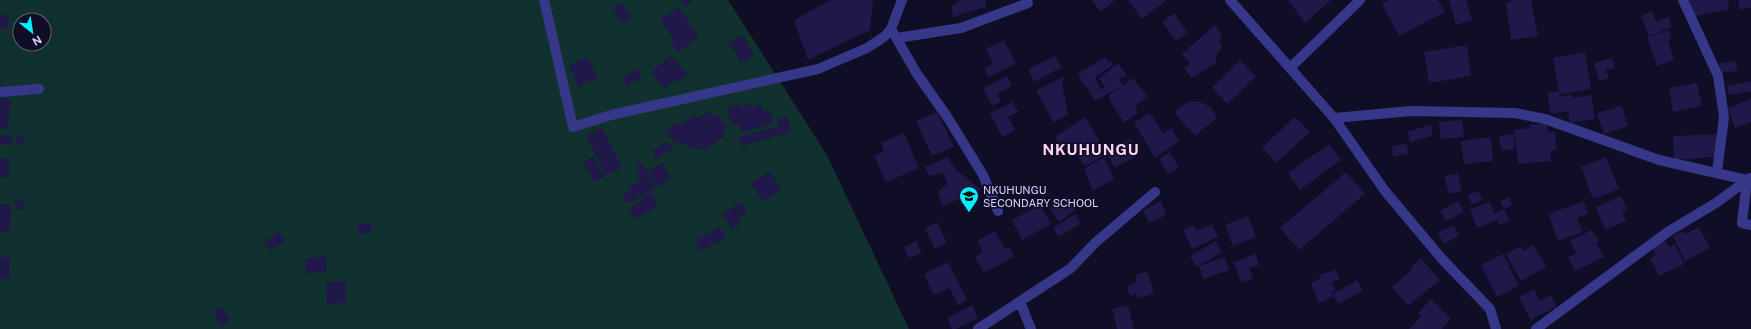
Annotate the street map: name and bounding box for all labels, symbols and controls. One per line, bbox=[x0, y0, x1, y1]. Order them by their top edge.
north arrow bbox=[12, 12, 52, 52]
text: N bbox=[30, 33, 44, 48]
district label: NKUHUNGU bbox=[1042, 141, 1140, 158]
place label: NKUHUNGU SECONDARY SCHOOL bbox=[983, 184, 1098, 209]
school or university icon: NKUHUNGU SECONDARY SCHOOL bbox=[958, 185, 980, 213]

